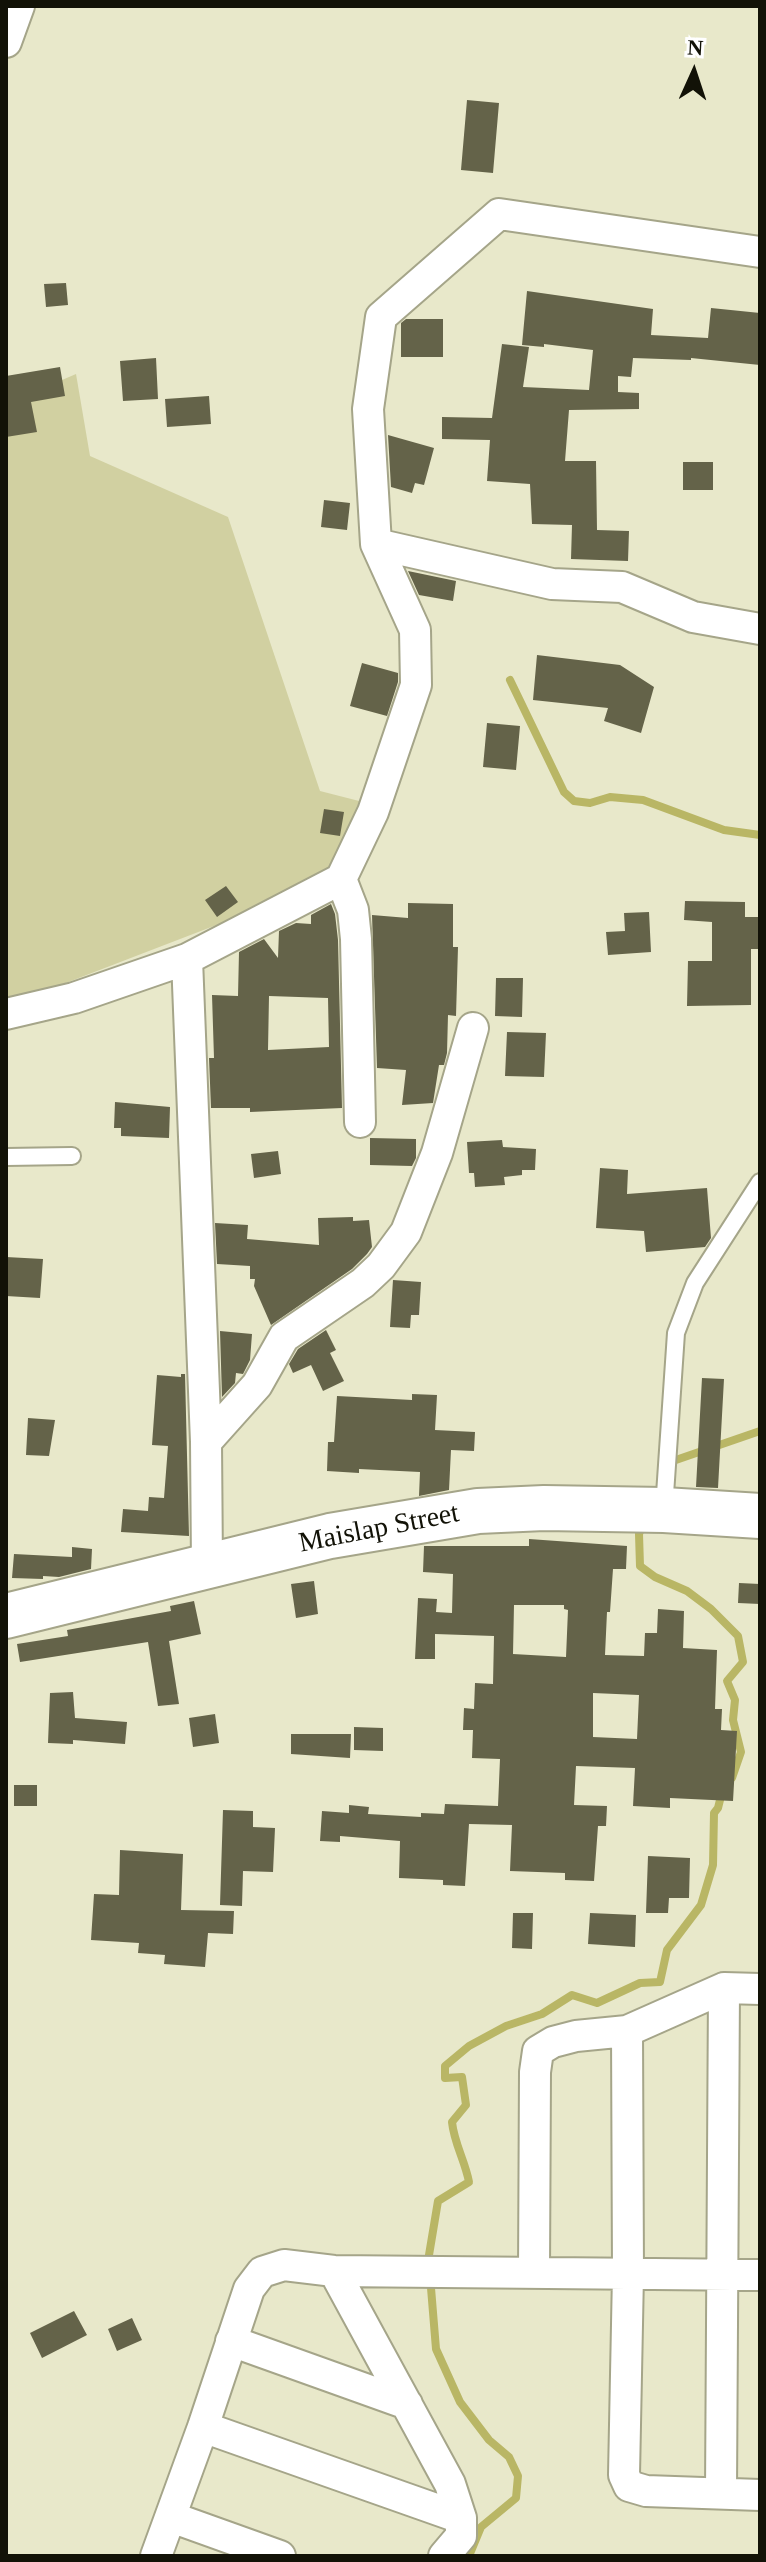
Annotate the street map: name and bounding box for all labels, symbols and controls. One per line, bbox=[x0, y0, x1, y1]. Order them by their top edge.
north arrow bbox=[654, 32, 734, 112]
text: N bbox=[687, 35, 704, 60]
street label: Maislap Street bbox=[296, 1497, 462, 1561]

